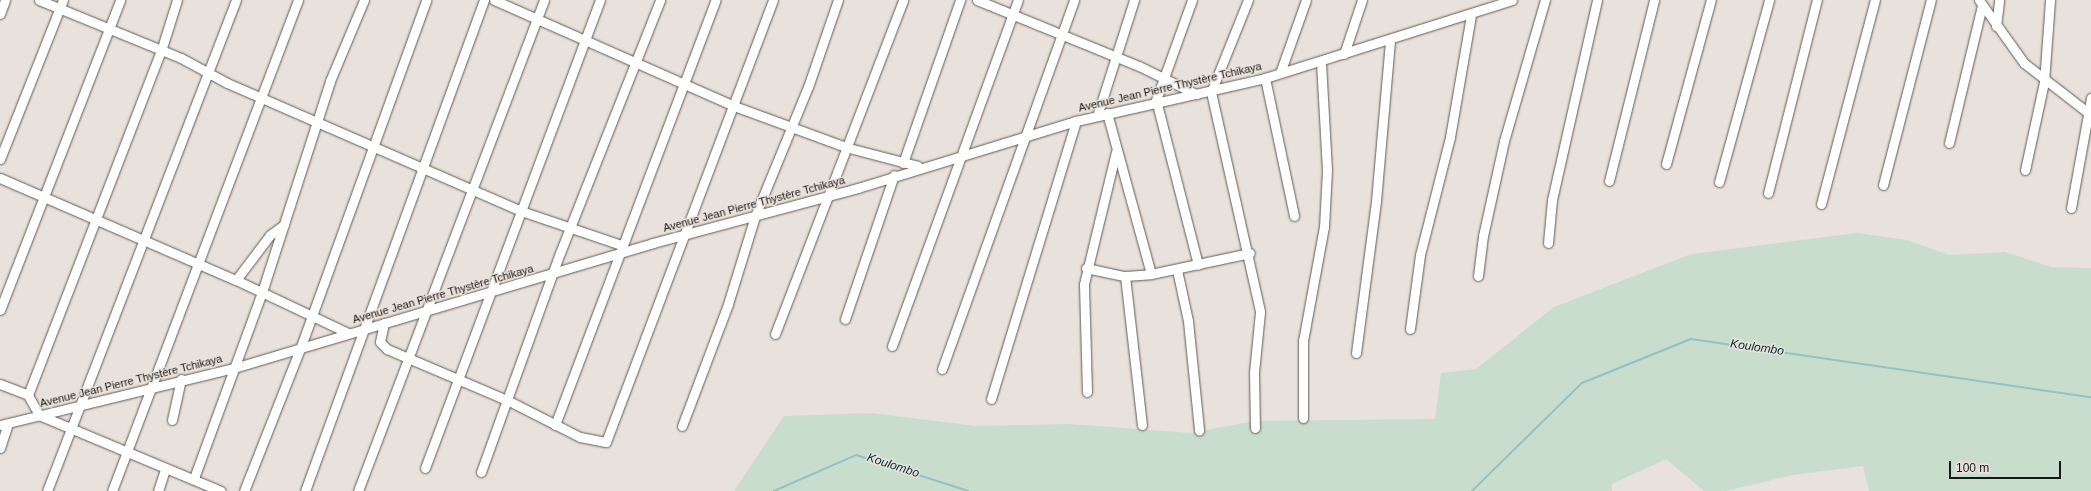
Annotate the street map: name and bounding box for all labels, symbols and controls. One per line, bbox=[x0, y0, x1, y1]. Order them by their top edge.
street label: Avenue Jean Pierre Thystère Tchikaya bbox=[1077, 59, 1263, 115]
street label: Avenue Jean Pierre Thystère Tchikaya bbox=[661, 173, 847, 235]
street label: Avenue Jean Pierre Thystère Tchikaya bbox=[351, 262, 535, 326]
water label: Koulombo bbox=[1729, 337, 1785, 359]
street label: Avenue Jean Pierre Thystère Tchikaya bbox=[38, 352, 224, 410]
water label: Koulombo bbox=[865, 451, 921, 481]
scale bar bbox=[1951, 453, 2063, 479]
text: 100 m bbox=[1956, 461, 1989, 475]

